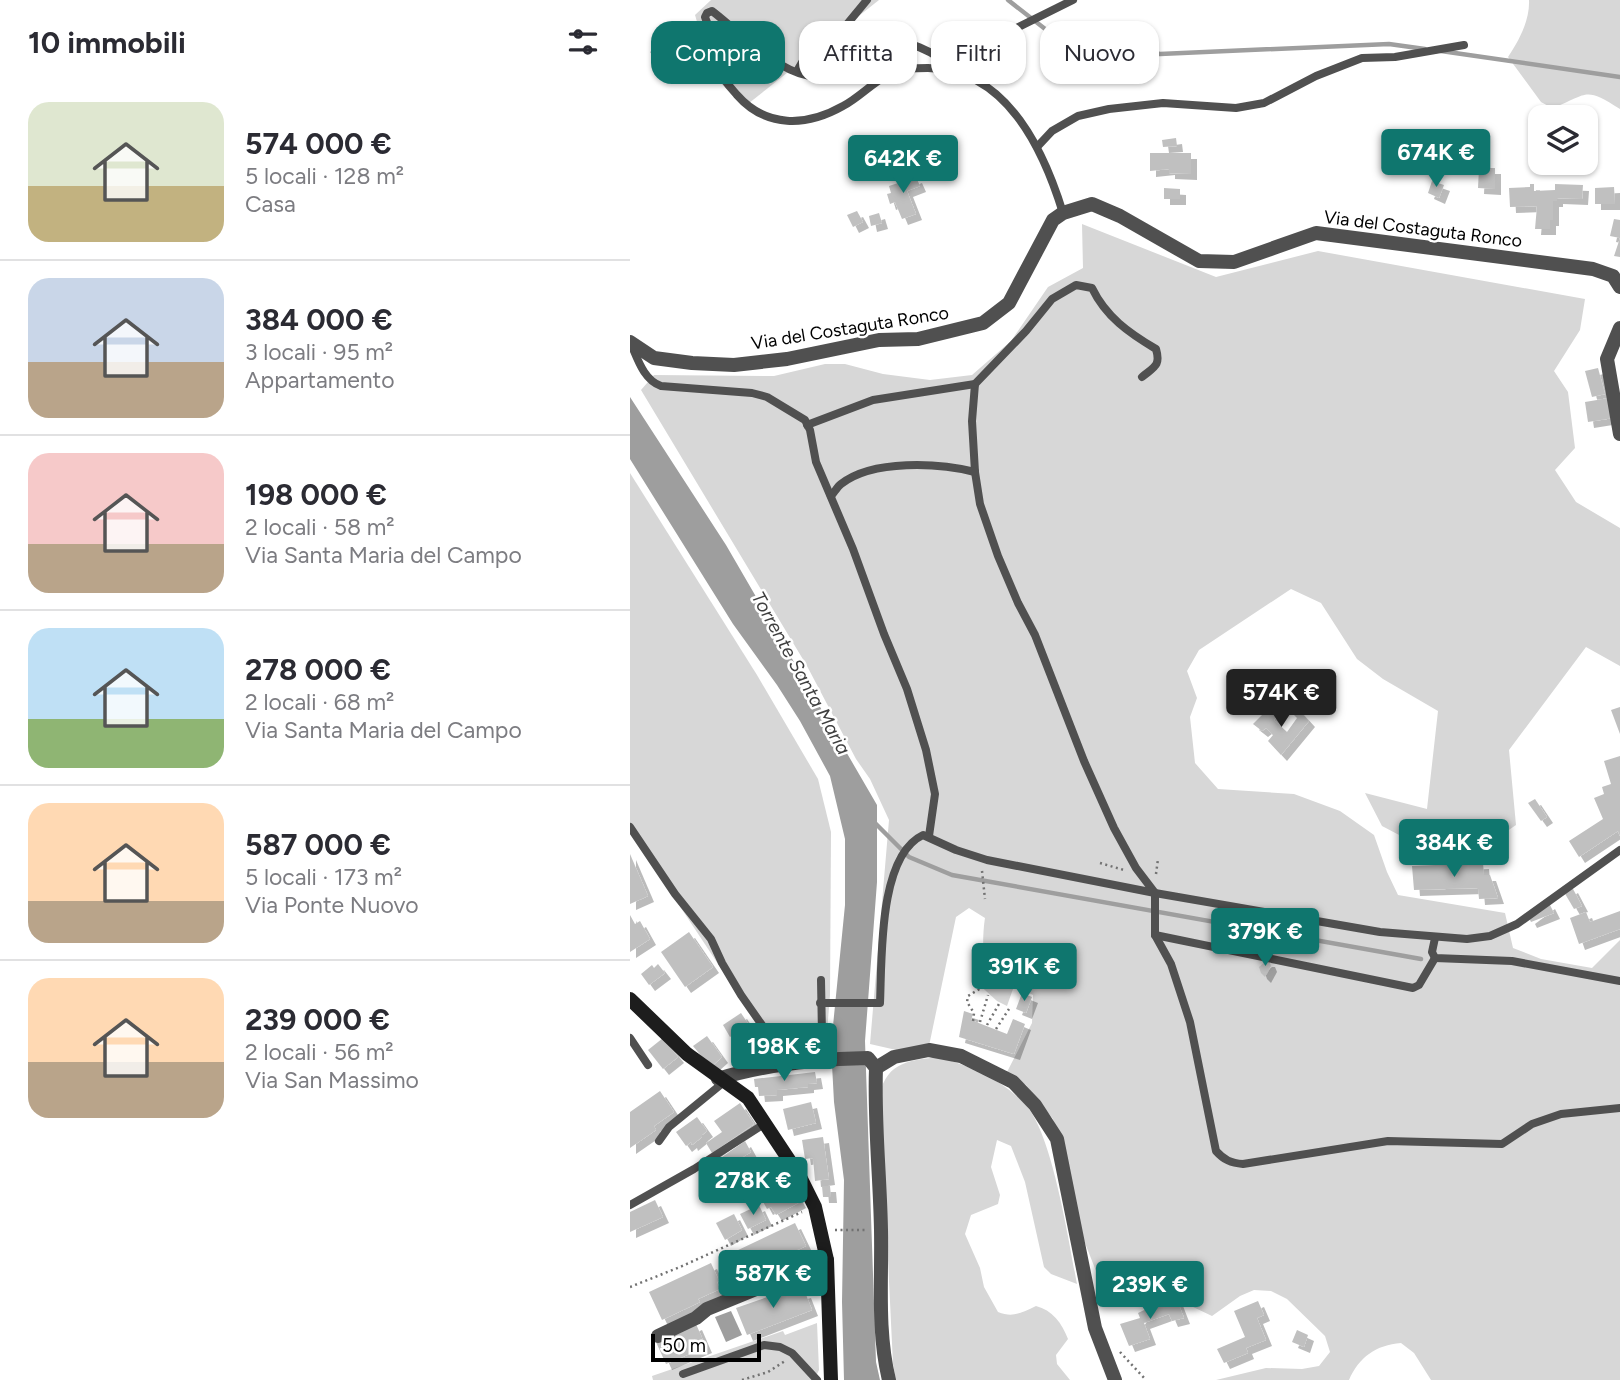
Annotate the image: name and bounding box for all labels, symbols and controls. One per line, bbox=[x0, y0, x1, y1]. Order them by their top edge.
chip: Compra bbox=[651, 21, 785, 84]
chip: Affitta bbox=[799, 21, 917, 84]
chip: Filtri bbox=[931, 21, 1026, 84]
chip: Nuovo bbox=[1040, 21, 1159, 84]
icon: filters bbox=[564, 23, 602, 61]
text: 10 immobili bbox=[28, 24, 186, 61]
map controls bbox=[1528, 105, 1598, 175]
button: layers bbox=[1528, 105, 1598, 175]
text: 574 000 € bbox=[245, 125, 392, 162]
icon: home bbox=[84, 130, 168, 214]
pin: 674K € bbox=[1379, 130, 1493, 189]
pin: 642K € bbox=[846, 136, 960, 195]
text: 674K € bbox=[1397, 138, 1475, 166]
text: 642K € bbox=[864, 144, 942, 172]
text: 5 locali · 128 m² bbox=[245, 162, 404, 190]
text: Casa bbox=[245, 190, 296, 218]
street label: Via del Costaguta Ronco bbox=[1323, 206, 1523, 252]
text: 384 000 € bbox=[245, 301, 392, 338]
street label: Via del Costaguta Ronco bbox=[750, 302, 950, 354]
icon: home bbox=[84, 306, 168, 390]
text: 3 locali · 95 m² bbox=[245, 338, 393, 366]
text: Appartamento bbox=[245, 366, 395, 394]
text: 198 000 € bbox=[245, 476, 387, 513]
icon: home bbox=[84, 481, 168, 565]
text: 2 locali · 58 m² bbox=[245, 513, 395, 541]
text: Via Santa Maria del Campo bbox=[245, 541, 522, 569]
water label: Torrente Santa Maria bbox=[747, 588, 855, 758]
text: 278 000 € bbox=[245, 651, 391, 688]
icon: home bbox=[84, 656, 168, 740]
pin: 574K € bbox=[1224, 670, 1338, 729]
text: 574K € bbox=[1242, 678, 1320, 706]
text: 2 locali · 68 m² bbox=[245, 688, 394, 716]
text: Via Santa Maria del Campo bbox=[245, 716, 522, 744]
pin: 384K € bbox=[1397, 820, 1511, 879]
text: 587 000 € bbox=[245, 826, 391, 863]
text: 384K € bbox=[1415, 828, 1493, 856]
icon: home bbox=[84, 831, 168, 915]
text: 5 locali · 173 m² bbox=[245, 863, 402, 891]
text: Via Ponte Nuovo bbox=[245, 891, 419, 919]
pin: 379K € bbox=[1208, 908, 1322, 968]
text: 379K € bbox=[1227, 917, 1303, 945]
pin: 391K € bbox=[967, 944, 1081, 1003]
text: 391K € bbox=[988, 952, 1060, 980]
text: 239 000 € bbox=[245, 1001, 390, 1038]
icon: home bbox=[84, 1006, 168, 1090]
pin: 198K € bbox=[727, 1024, 841, 1083]
text: 198K € bbox=[747, 1032, 821, 1060]
text: 2 locali · 56 m² bbox=[245, 1038, 394, 1066]
text: Via San Massimo bbox=[245, 1066, 419, 1094]
pin: 278K € bbox=[696, 1158, 810, 1217]
text: 278K € bbox=[715, 1166, 791, 1194]
pin: 587K € bbox=[716, 1250, 830, 1310]
text: 587K € bbox=[734, 1259, 812, 1287]
pin: 239K € bbox=[1093, 1262, 1207, 1321]
text: 239K € bbox=[1112, 1270, 1188, 1298]
scale bar bbox=[651, 1331, 761, 1363]
text: 50 m bbox=[662, 1334, 706, 1357]

